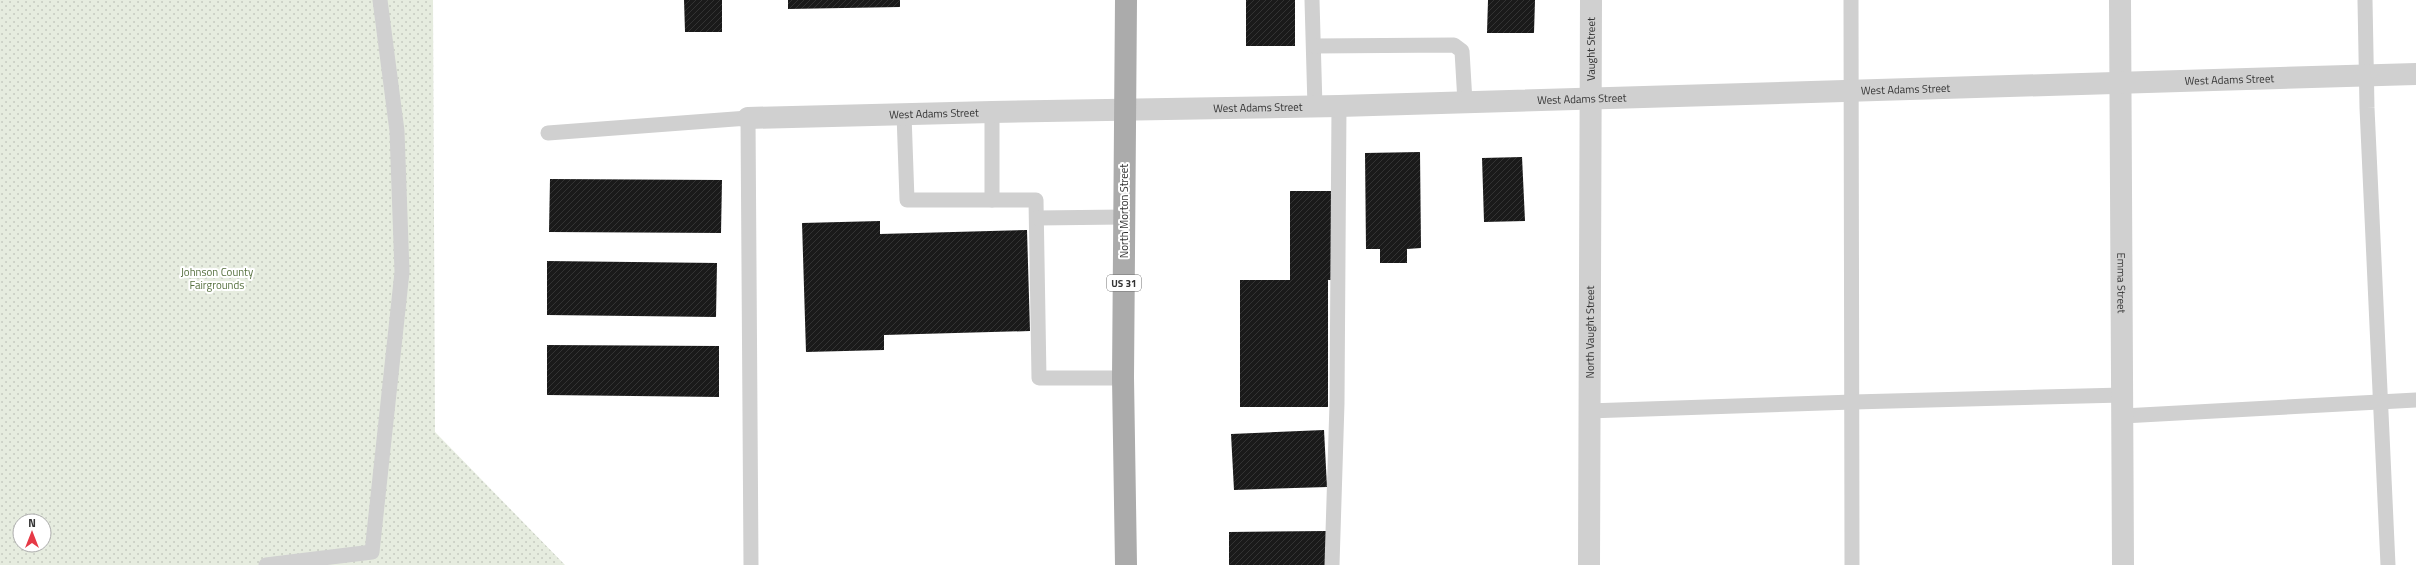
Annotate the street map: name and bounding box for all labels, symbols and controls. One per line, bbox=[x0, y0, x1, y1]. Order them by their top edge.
street label: Vaught Street bbox=[1583, 17, 1599, 81]
street label: West Adams Street bbox=[2184, 70, 2275, 89]
street label: West Adams Street bbox=[1861, 80, 1951, 98]
street label: West Adams Street bbox=[1537, 89, 1627, 108]
street label: West Adams Street bbox=[1213, 99, 1303, 116]
street label: West Adams Street bbox=[889, 104, 979, 123]
street label: North Morton Street bbox=[1116, 164, 1132, 258]
street label: Emma Street bbox=[2113, 253, 2130, 314]
park label: Johnson County Fairgrounds bbox=[181, 264, 254, 293]
road number: US 31 bbox=[1107, 275, 1141, 291]
street label: North Vaught Street bbox=[1582, 285, 1598, 379]
north arrow bbox=[12, 513, 52, 553]
text: N bbox=[28, 515, 36, 531]

